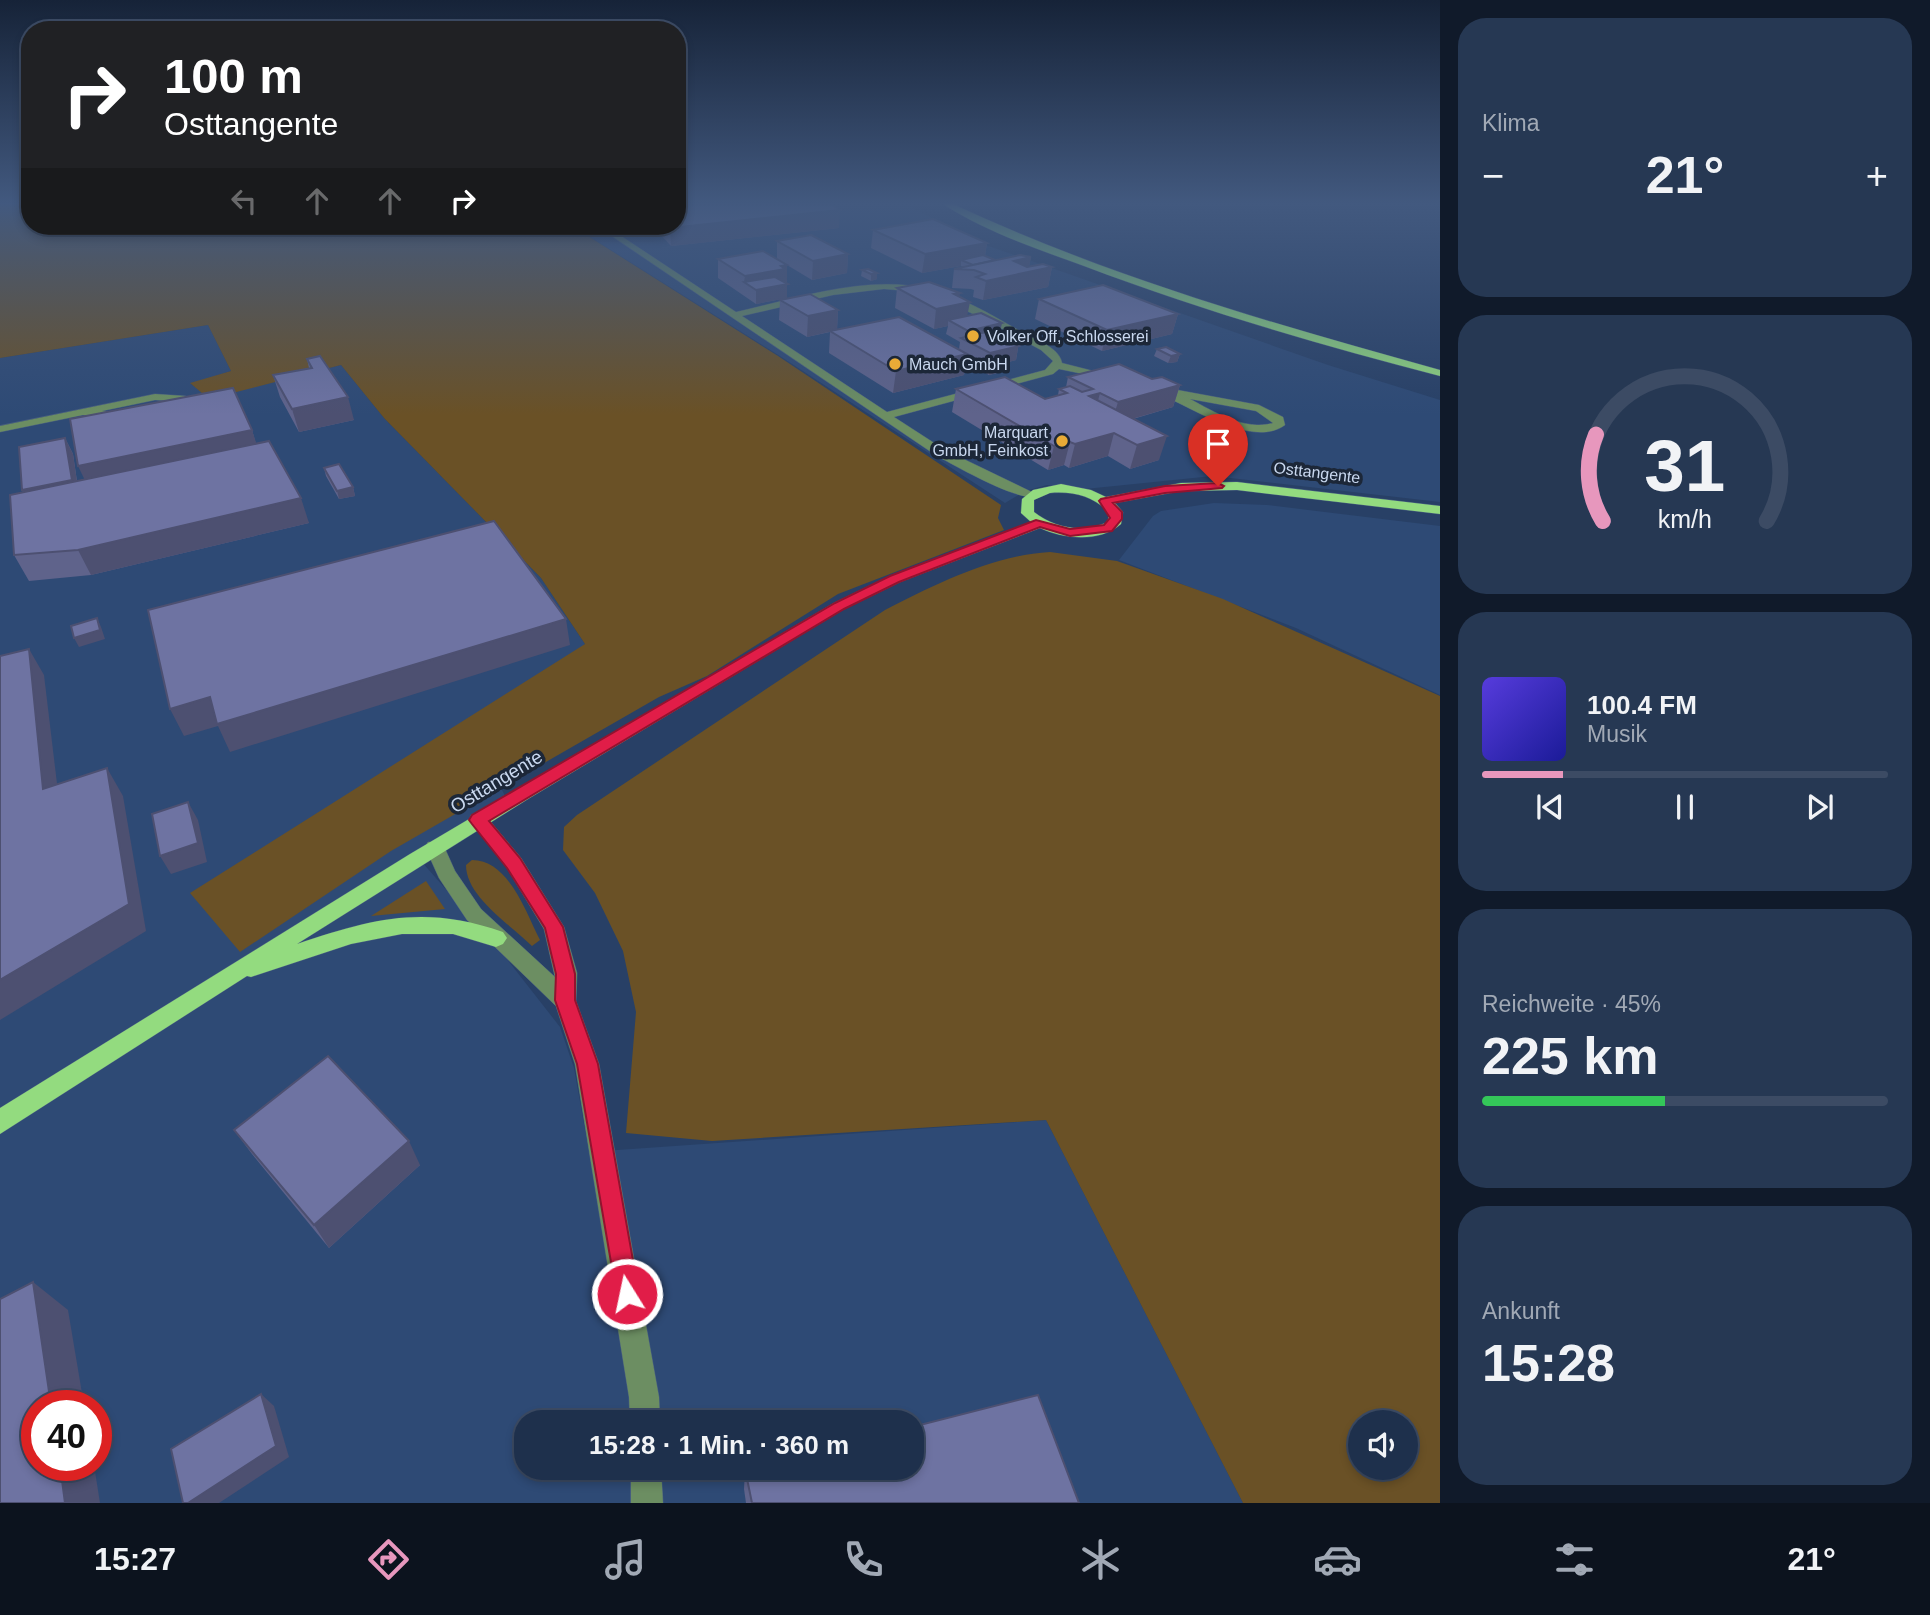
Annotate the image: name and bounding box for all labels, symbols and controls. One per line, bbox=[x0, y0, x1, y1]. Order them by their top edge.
icon: right bbox=[49, 49, 140, 140]
text: 100 m bbox=[164, 49, 303, 103]
text: Osttangente bbox=[164, 106, 338, 142]
text: Klima bbox=[1482, 110, 1540, 136]
text: 21° bbox=[1646, 146, 1724, 204]
text: − bbox=[1482, 155, 1504, 197]
text: + bbox=[1866, 155, 1888, 197]
icon: left bbox=[225, 182, 263, 220]
icon: ahead bbox=[298, 182, 336, 220]
icon: ahead bbox=[371, 182, 409, 220]
icon: right bbox=[444, 182, 482, 220]
marker: Volker Off, Schlosserei bbox=[965, 328, 981, 344]
place label: Volker Off, Schlosserei bbox=[987, 328, 1149, 345]
marker: Mauch GmbH bbox=[887, 356, 903, 372]
place label: Mauch GmbH bbox=[909, 356, 1008, 373]
pin bbox=[1188, 414, 1248, 486]
place label: Marquart GmbH, Feinkost bbox=[932, 424, 1049, 459]
icon: arrive bbox=[1199, 425, 1237, 463]
text: 31 bbox=[1645, 425, 1725, 506]
marker: Marquart GmbH, Feinkost bbox=[1054, 433, 1070, 449]
street label: Osttangente bbox=[1273, 459, 1361, 486]
text: km/h bbox=[1658, 504, 1712, 532]
text: 100.4 FM bbox=[1587, 690, 1697, 720]
text: Musik bbox=[1587, 721, 1647, 747]
street label: Osttangente bbox=[446, 746, 546, 817]
icon: previous bbox=[1531, 788, 1569, 826]
icon: pause bbox=[1666, 788, 1704, 826]
icon: next bbox=[1801, 788, 1839, 826]
text: Reichweite · 45% bbox=[1482, 991, 1661, 1017]
text: 225 km bbox=[1482, 1027, 1658, 1085]
position arrow bbox=[590, 1257, 664, 1331]
text: Ankunft bbox=[1482, 1298, 1560, 1324]
text: 15:28 bbox=[1482, 1334, 1615, 1392]
speed limit sign: 40 bbox=[21, 1390, 112, 1481]
map controls bbox=[1348, 1410, 1418, 1480]
button: sound bbox=[1348, 1410, 1418, 1480]
text: 15:28 · 1 Min. · 360 m bbox=[589, 1430, 849, 1460]
icon: directions bbox=[364, 1535, 413, 1584]
icon: music bbox=[601, 1535, 650, 1584]
icon: phone bbox=[839, 1535, 888, 1584]
icon: climate bbox=[1076, 1535, 1125, 1584]
icon: car bbox=[1313, 1535, 1362, 1584]
icon: filters bbox=[1550, 1535, 1599, 1584]
text: 15:27 bbox=[94, 1541, 176, 1577]
text: 21° bbox=[1787, 1541, 1836, 1577]

